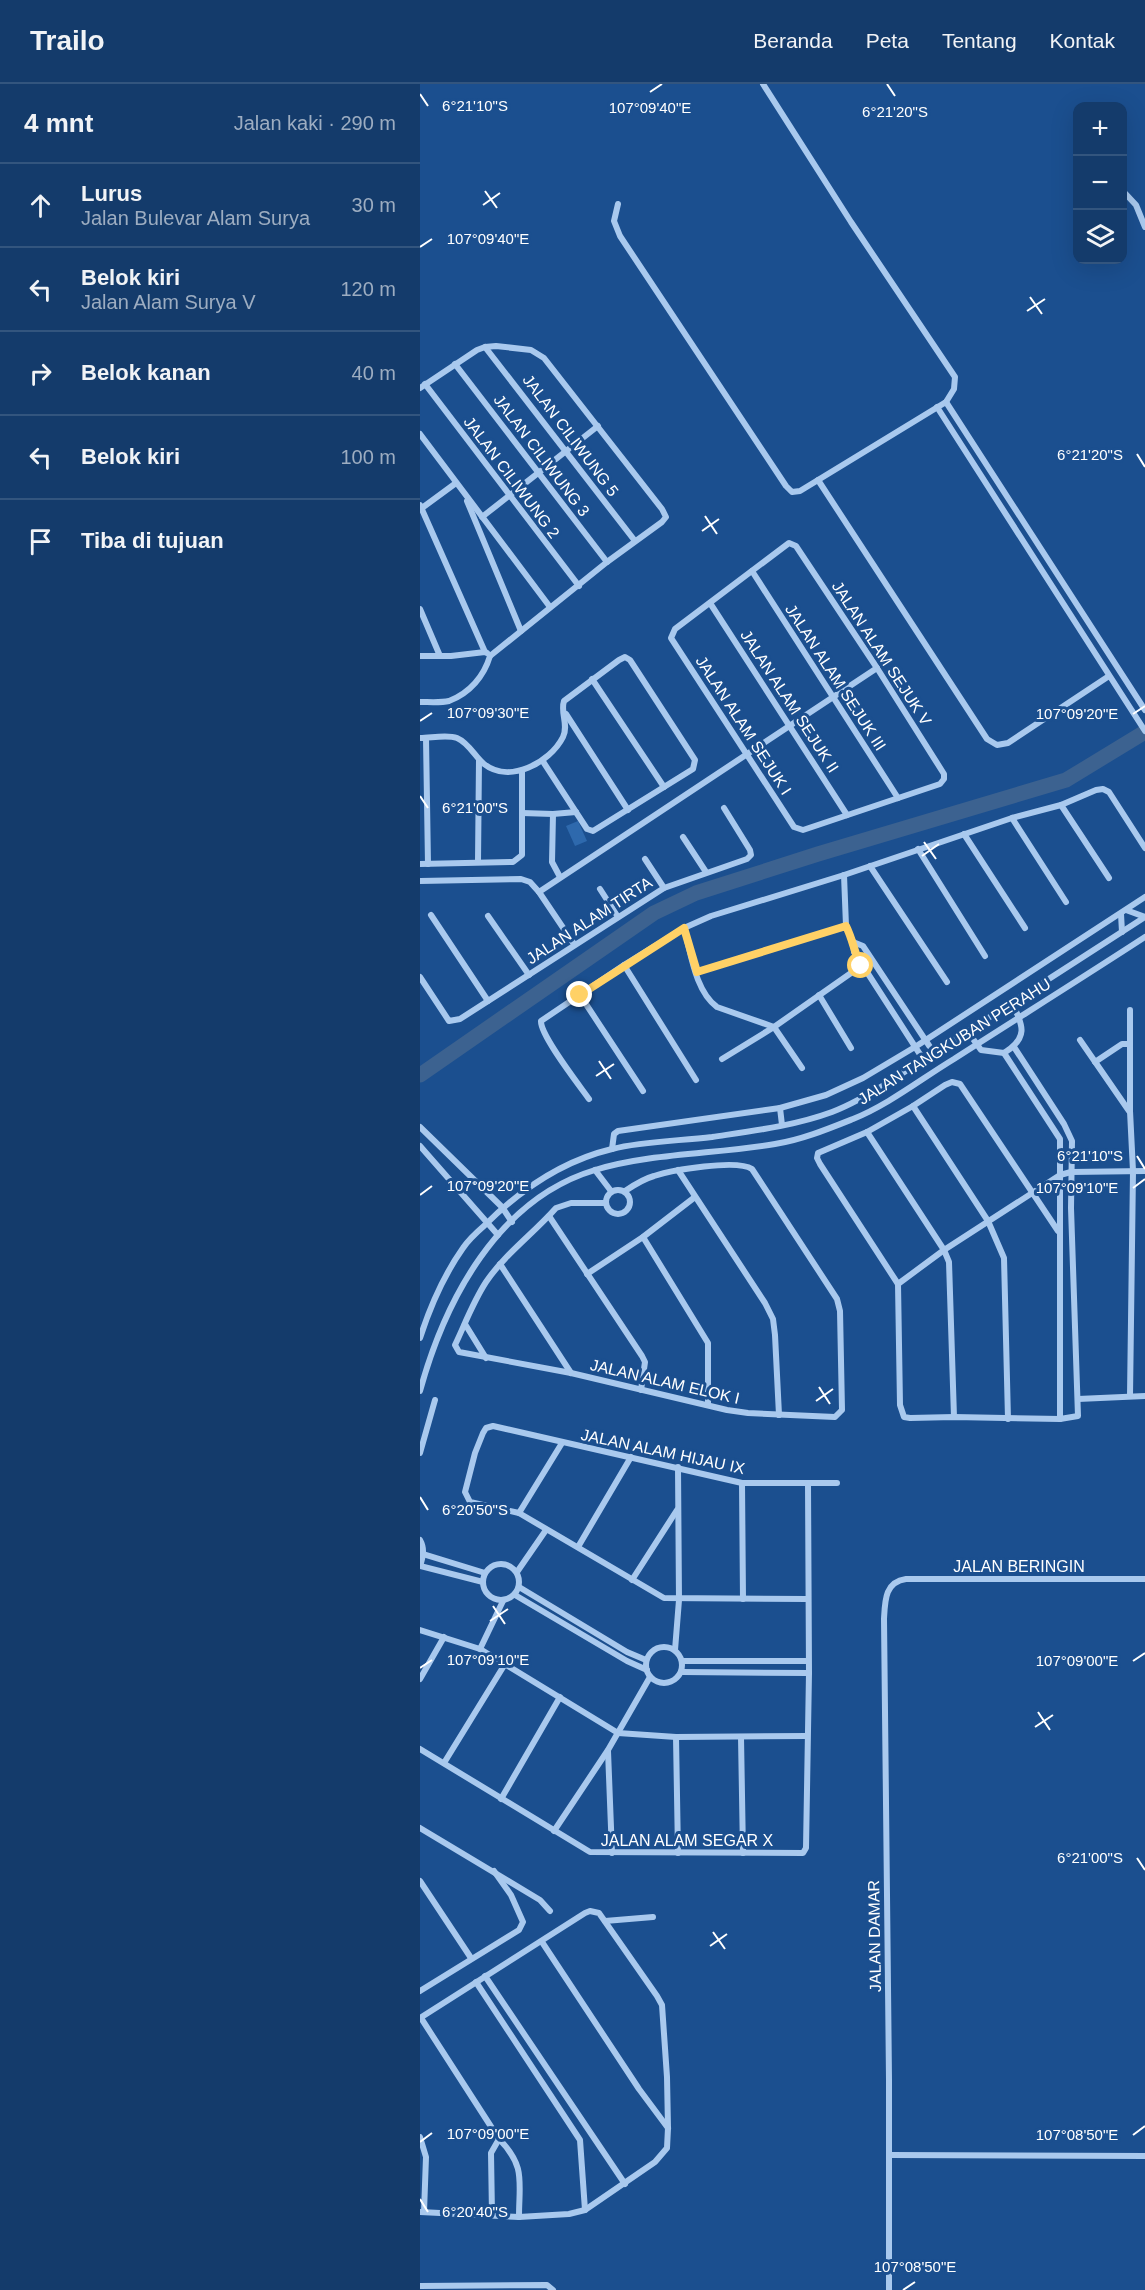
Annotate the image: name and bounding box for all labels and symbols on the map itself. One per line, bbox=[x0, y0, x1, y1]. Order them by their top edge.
text: 6°21'10"S bbox=[442, 97, 508, 114]
text: 107°09'40"E bbox=[609, 99, 691, 116]
text: 6°21'20"S bbox=[862, 103, 928, 120]
text: 107°09'40"E bbox=[447, 230, 529, 247]
street label: JALAN CILIWUNG 5 bbox=[519, 371, 622, 499]
street label: JALAN CILIWUNG 3 bbox=[490, 391, 593, 519]
street label: JALAN CILIWUNG 2 bbox=[460, 413, 563, 541]
text: 6°21'20"S bbox=[1057, 446, 1123, 463]
street label: JALAN ALAM SEJUK V bbox=[829, 578, 935, 729]
street label: JALAN ALAM SEJUK III bbox=[781, 600, 891, 754]
street label: JALAN ALAM SEJUK I bbox=[692, 652, 796, 798]
street label: JALAN ALAM SEJUK II bbox=[692, 653, 795, 798]
text: 107°09'30"E bbox=[447, 704, 529, 721]
text: 107°09'20"E bbox=[1036, 705, 1118, 722]
text: 6°21'00"S bbox=[442, 799, 508, 816]
street label: JALAN ALAM TIRTA bbox=[523, 873, 655, 967]
route start bbox=[847, 952, 873, 978]
street label: JALAN TANGKUBAN PERAHU bbox=[855, 975, 1054, 1108]
route end bbox=[566, 981, 592, 1007]
text: 6°21'10"S bbox=[1057, 1147, 1123, 1164]
text: 107°09'20"E bbox=[447, 1177, 529, 1194]
text: 107°09'10"E bbox=[1036, 1179, 1118, 1196]
street label: JALAN ALAM ELOK I bbox=[588, 1356, 741, 1407]
street label: JALAN ALAM HIJAU IX bbox=[579, 1426, 747, 1477]
text: 6°20'50"S bbox=[442, 1501, 508, 1518]
street label: JALAN BERINGIN bbox=[953, 1558, 1085, 1575]
text: 107°09'10"E bbox=[447, 1651, 529, 1668]
text: 107°09'00"E bbox=[1036, 1652, 1118, 1669]
street label: JALAN ALAM SEGAR X bbox=[601, 1832, 774, 1849]
text: 6°21'00"S bbox=[1057, 1849, 1123, 1866]
street label: JALAN DAMAR bbox=[865, 1880, 884, 1992]
text: 107°09'00"E bbox=[447, 2125, 529, 2142]
text: 107°08'50"E bbox=[1036, 2126, 1118, 2143]
text: 6°20'40"S bbox=[442, 2203, 508, 2220]
text: 107°08'50"E bbox=[874, 2258, 956, 2275]

